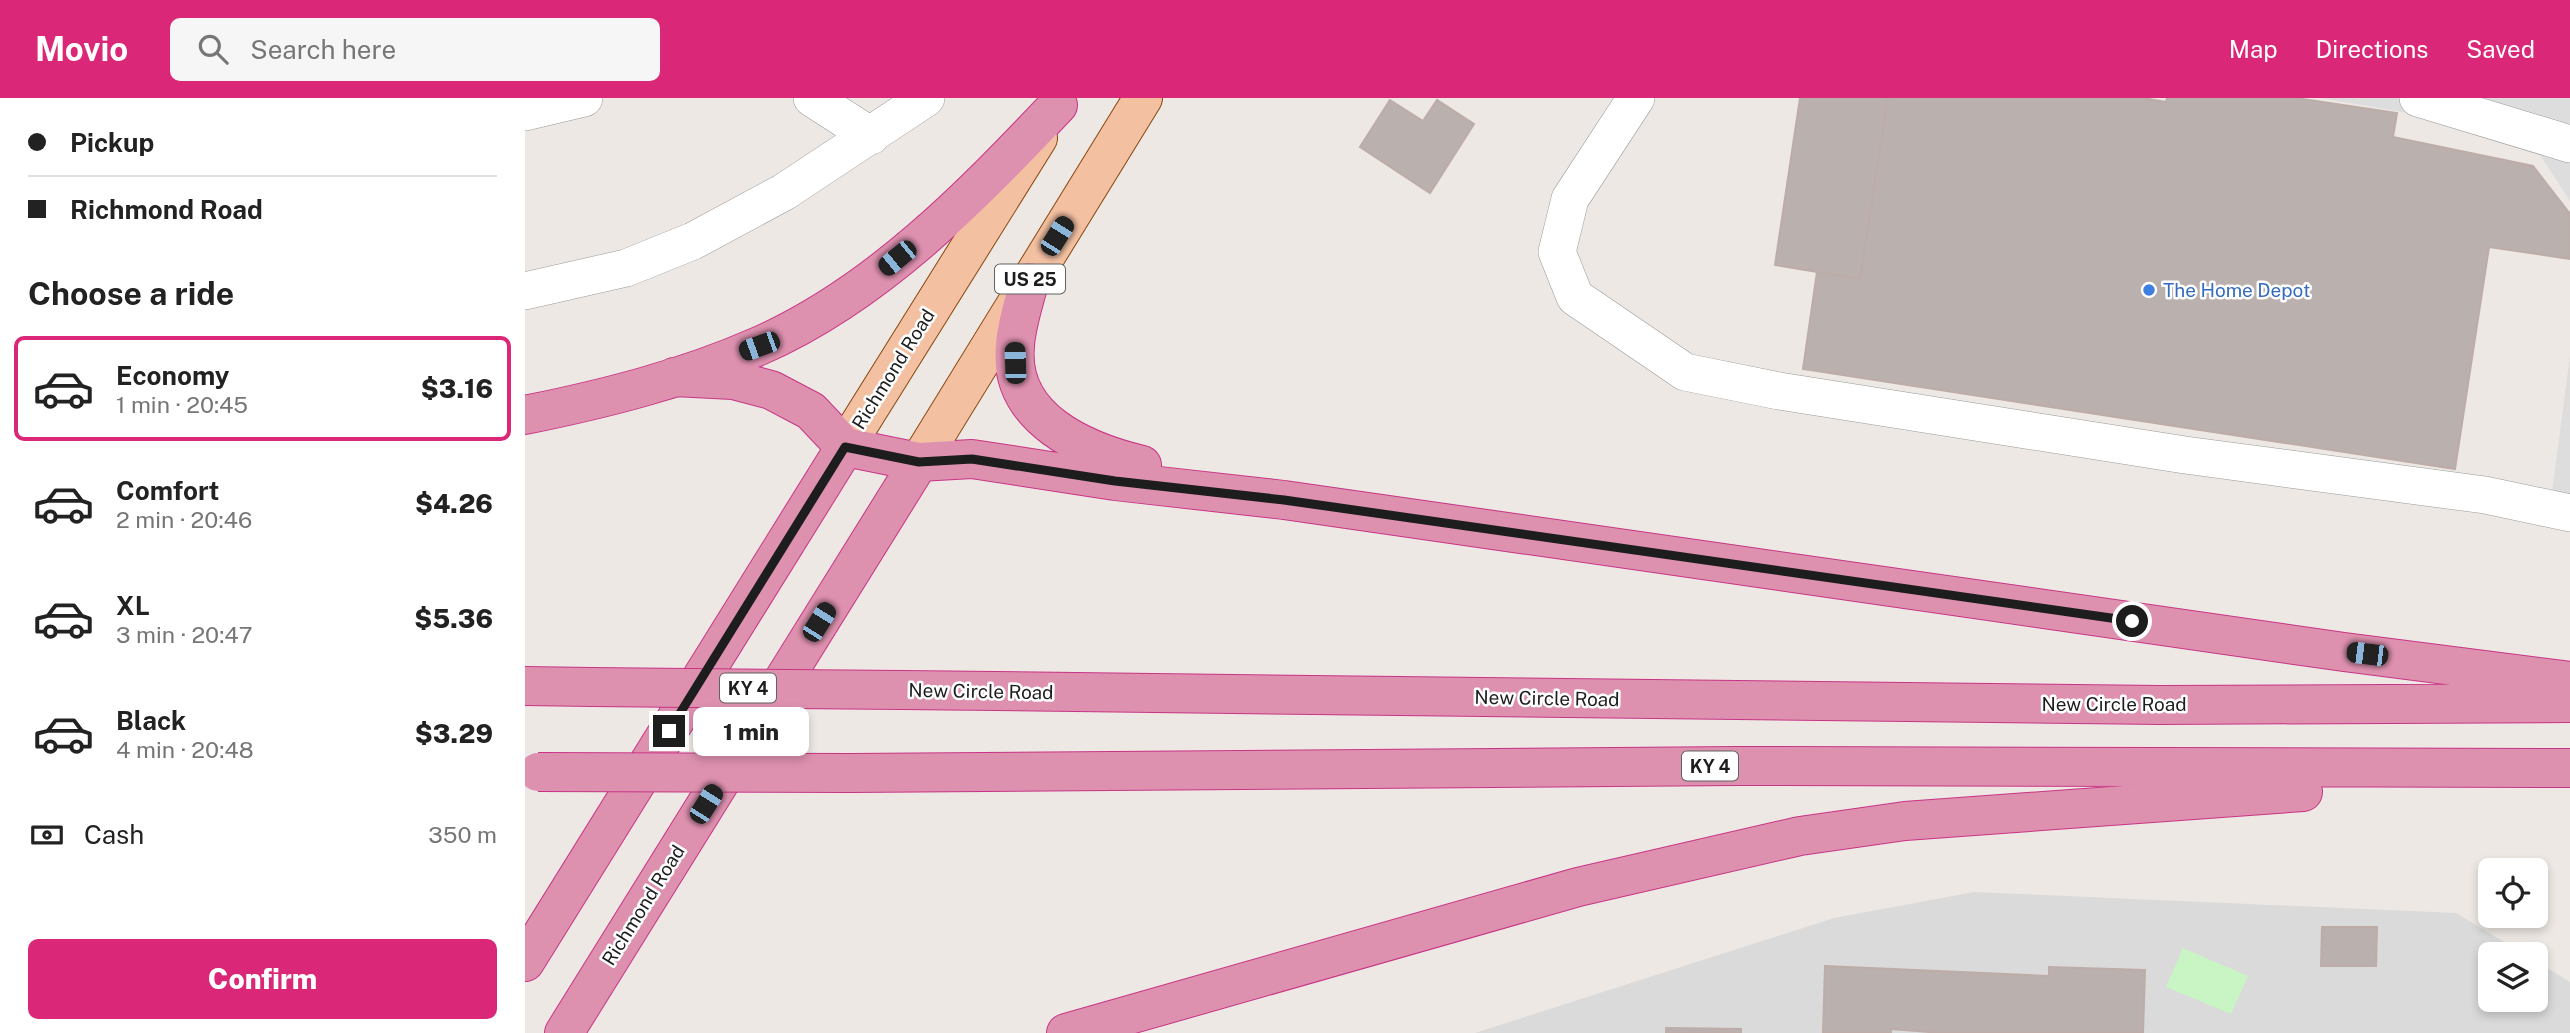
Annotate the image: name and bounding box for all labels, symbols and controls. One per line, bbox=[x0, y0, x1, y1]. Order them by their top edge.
search box bbox=[170, 18, 660, 81]
text: Movio bbox=[35, 30, 128, 68]
icon: search bbox=[194, 30, 232, 68]
text: Search here bbox=[250, 34, 396, 65]
text: Map bbox=[2229, 35, 2278, 63]
text: Directions bbox=[2316, 35, 2428, 63]
text: Saved bbox=[2466, 35, 2535, 63]
text: Pickup bbox=[70, 127, 154, 158]
text: Richmond Road bbox=[70, 194, 263, 225]
car bbox=[1037, 213, 1078, 259]
car bbox=[875, 237, 920, 279]
road number: US 25 bbox=[995, 264, 1065, 294]
text: Choose a ride bbox=[28, 275, 234, 312]
place label: The Home Depot bbox=[2163, 279, 2310, 301]
marker: The Home Depot bbox=[2141, 282, 2157, 298]
street label: Richmond Road bbox=[847, 305, 939, 433]
car bbox=[736, 329, 783, 363]
car bbox=[1004, 342, 1027, 384]
icon: car bbox=[32, 357, 95, 420]
text: Economy bbox=[116, 360, 229, 391]
text: $3.16 bbox=[421, 373, 493, 404]
text: 1 min · 20:45 bbox=[116, 391, 248, 418]
icon: car bbox=[32, 472, 95, 535]
text: Comfort bbox=[116, 475, 219, 506]
text: $4.26 bbox=[415, 488, 493, 519]
text: 2 min · 20:46 bbox=[116, 506, 252, 533]
icon: car bbox=[32, 587, 95, 650]
text: XL bbox=[116, 590, 150, 621]
car bbox=[799, 599, 840, 645]
text: $5.36 bbox=[414, 603, 493, 634]
route start bbox=[2116, 605, 2148, 637]
text: 3 min · 20:47 bbox=[116, 621, 252, 648]
car bbox=[2345, 641, 2390, 667]
road number: KY 4 bbox=[720, 674, 776, 702]
street label: New Circle Road bbox=[908, 679, 1054, 703]
street label: New Circle Road bbox=[1474, 686, 1620, 710]
street label: New Circle Road bbox=[2041, 693, 2187, 715]
icon: car bbox=[32, 702, 95, 765]
text: Black bbox=[116, 705, 186, 736]
callout: 1 min bbox=[693, 706, 809, 756]
route end bbox=[653, 715, 685, 747]
text: $3.29 bbox=[415, 718, 493, 749]
text: 1 min bbox=[723, 718, 779, 745]
text: 4 min · 20:48 bbox=[116, 736, 254, 763]
road number: KY 4 bbox=[1682, 752, 1738, 780]
car bbox=[686, 781, 727, 827]
icon: cash bbox=[28, 816, 66, 854]
text: Cash bbox=[84, 819, 144, 850]
text: 350 m bbox=[428, 821, 497, 848]
street label: Richmond Road bbox=[597, 841, 689, 969]
map controls bbox=[2478, 858, 2548, 1012]
button: locate bbox=[2478, 858, 2548, 928]
button: Confirm bbox=[28, 939, 497, 1019]
button: layers bbox=[2478, 942, 2548, 1012]

